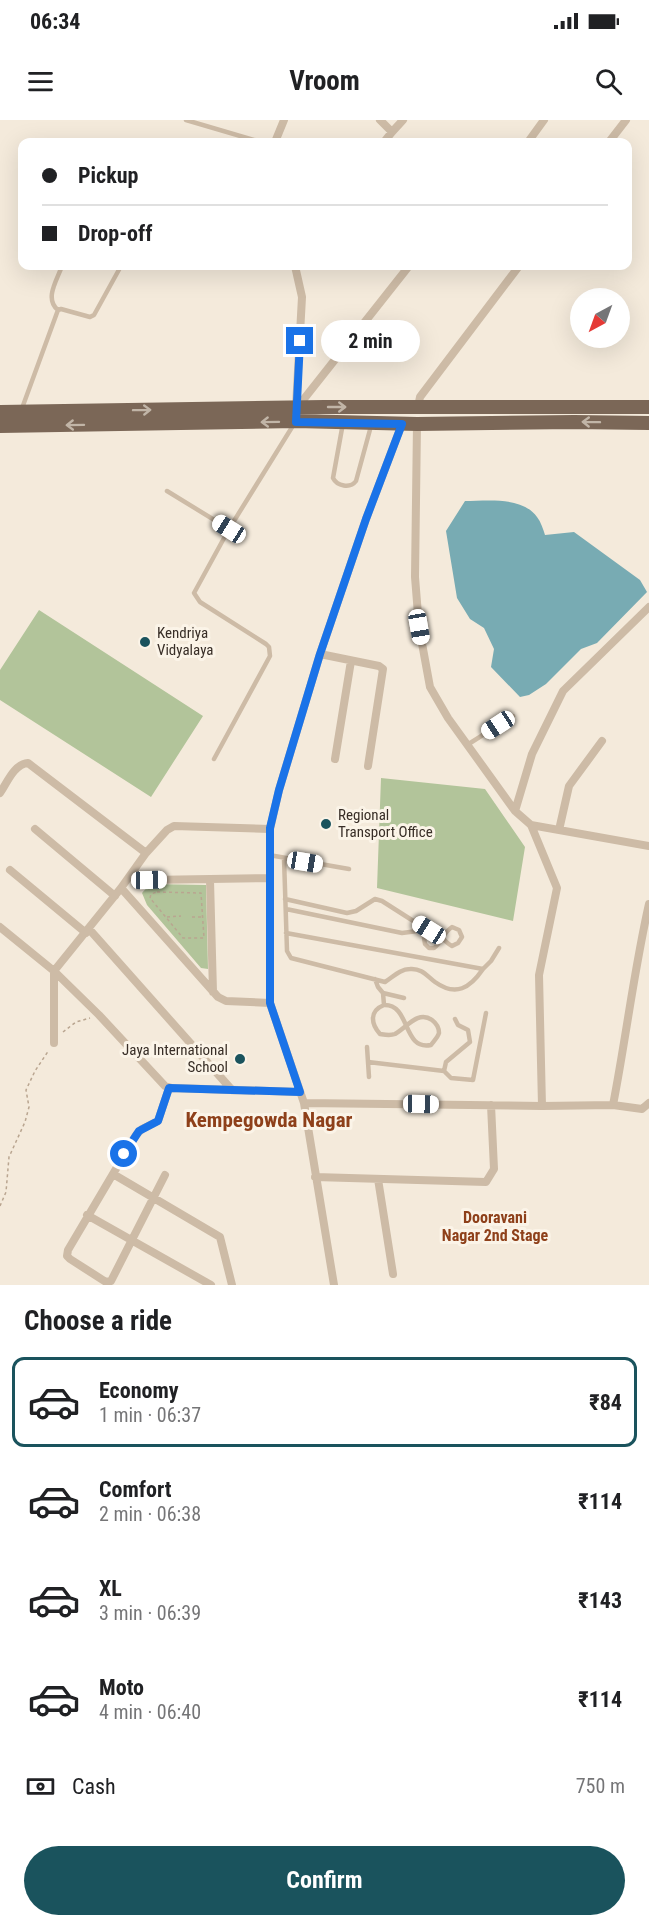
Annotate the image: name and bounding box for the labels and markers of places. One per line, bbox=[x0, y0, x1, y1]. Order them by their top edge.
place label: Kendriya Vidyalaya bbox=[157, 624, 213, 659]
marker: Kendriya Vidyalaya bbox=[138, 635, 152, 649]
place label: Regional Transport Office bbox=[338, 806, 433, 841]
marker: Regional Transport Office bbox=[319, 817, 333, 831]
place label: Jaya International School bbox=[122, 1041, 228, 1076]
marker: Jaya International School bbox=[233, 1052, 247, 1066]

